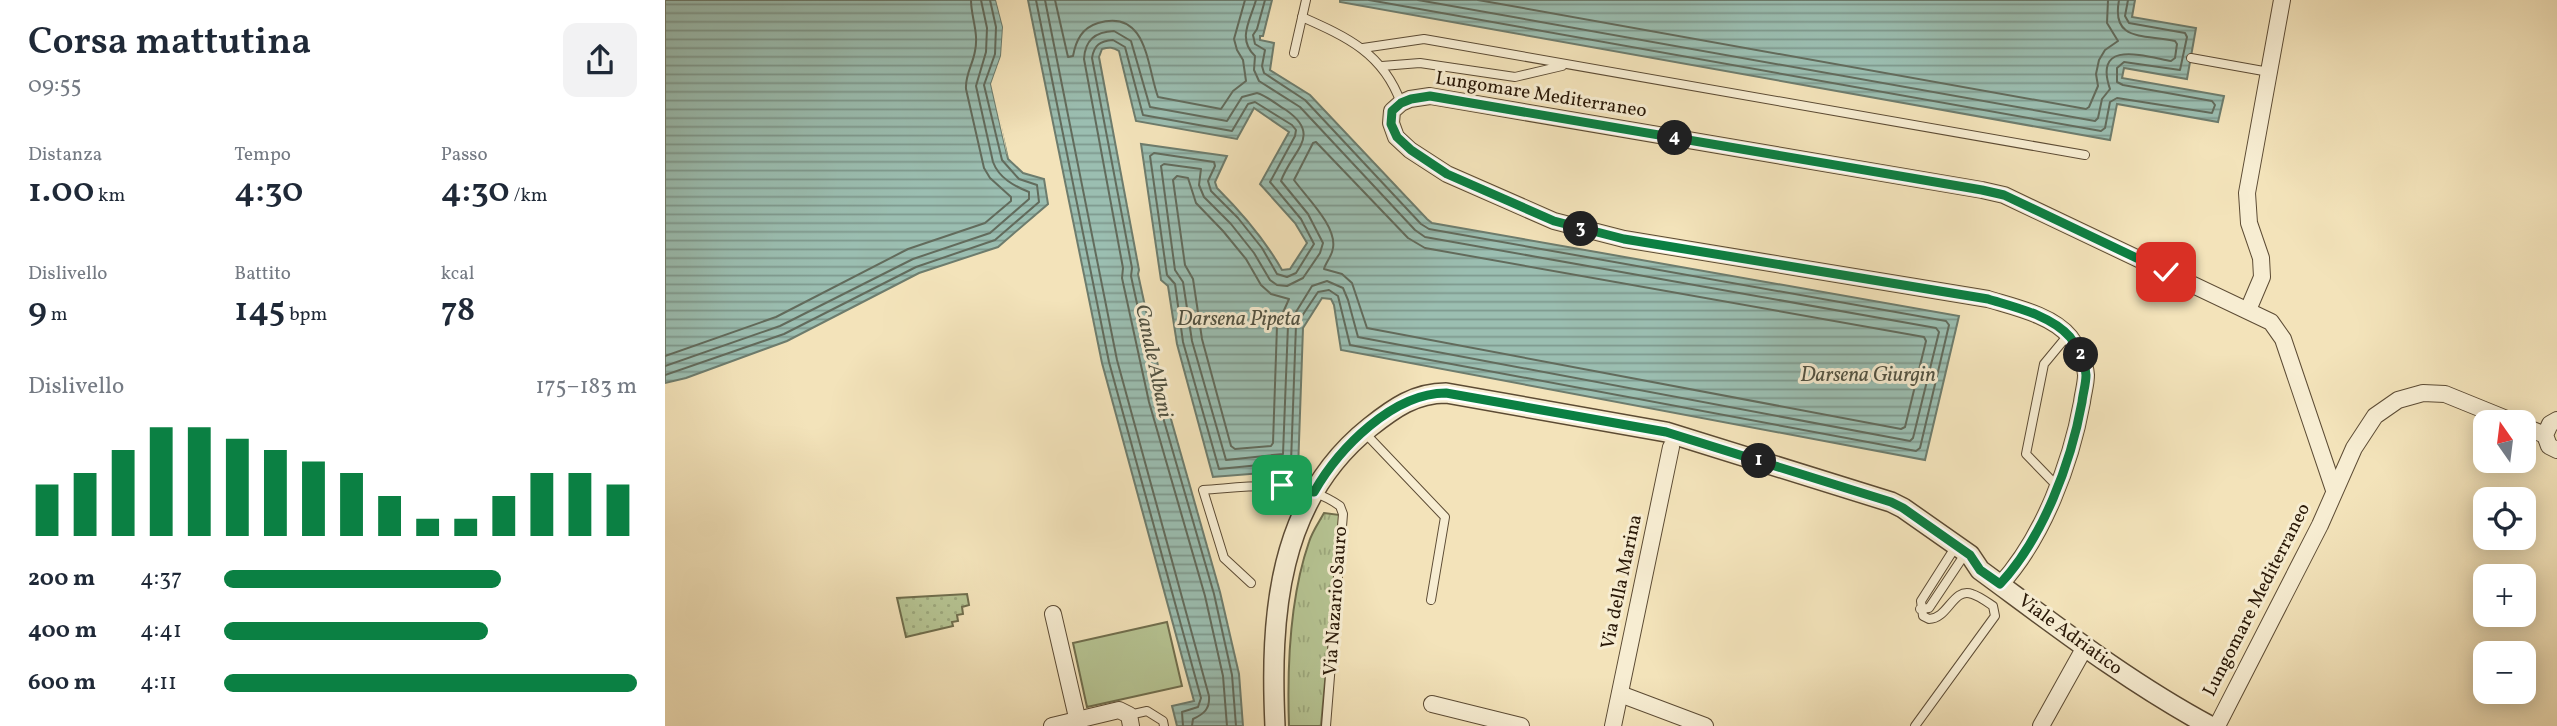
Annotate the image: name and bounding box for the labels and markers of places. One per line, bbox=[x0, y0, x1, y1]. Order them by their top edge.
pin: 4 bbox=[1657, 120, 1693, 156]
pin: 3 bbox=[1563, 212, 1599, 246]
pin bbox=[2136, 242, 2196, 302]
pin: 2 bbox=[2063, 338, 2099, 372]
pin: 1 bbox=[1741, 444, 1777, 478]
pin bbox=[1252, 455, 1312, 515]

